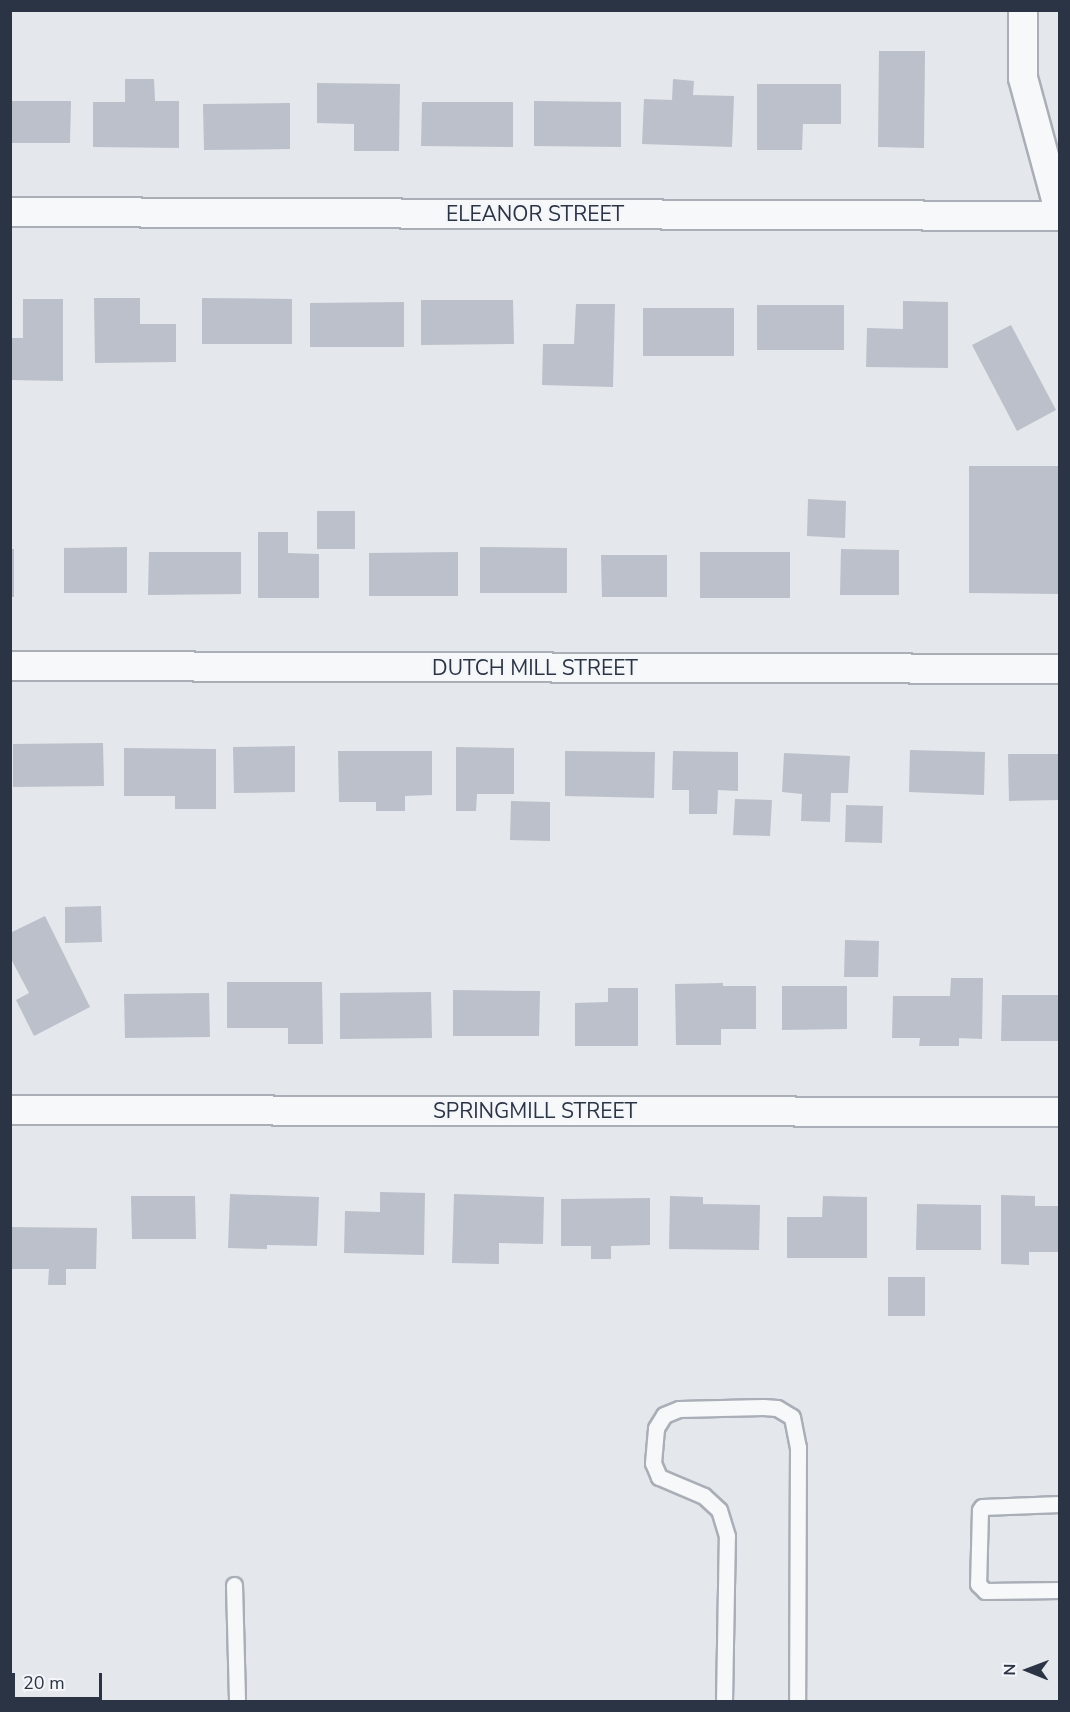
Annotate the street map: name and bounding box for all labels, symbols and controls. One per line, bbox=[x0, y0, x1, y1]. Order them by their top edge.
street label: ELEANOR STREET bbox=[446, 201, 624, 227]
street label: DUTCH MILL STREET bbox=[432, 655, 638, 681]
street label: SPRINGMILL STREET bbox=[433, 1098, 637, 1124]
north arrow bbox=[998, 1640, 1058, 1700]
scale bar bbox=[15, 1661, 105, 1699]
text: N bbox=[999, 1664, 1021, 1676]
text: 20 m bbox=[23, 1671, 65, 1695]

